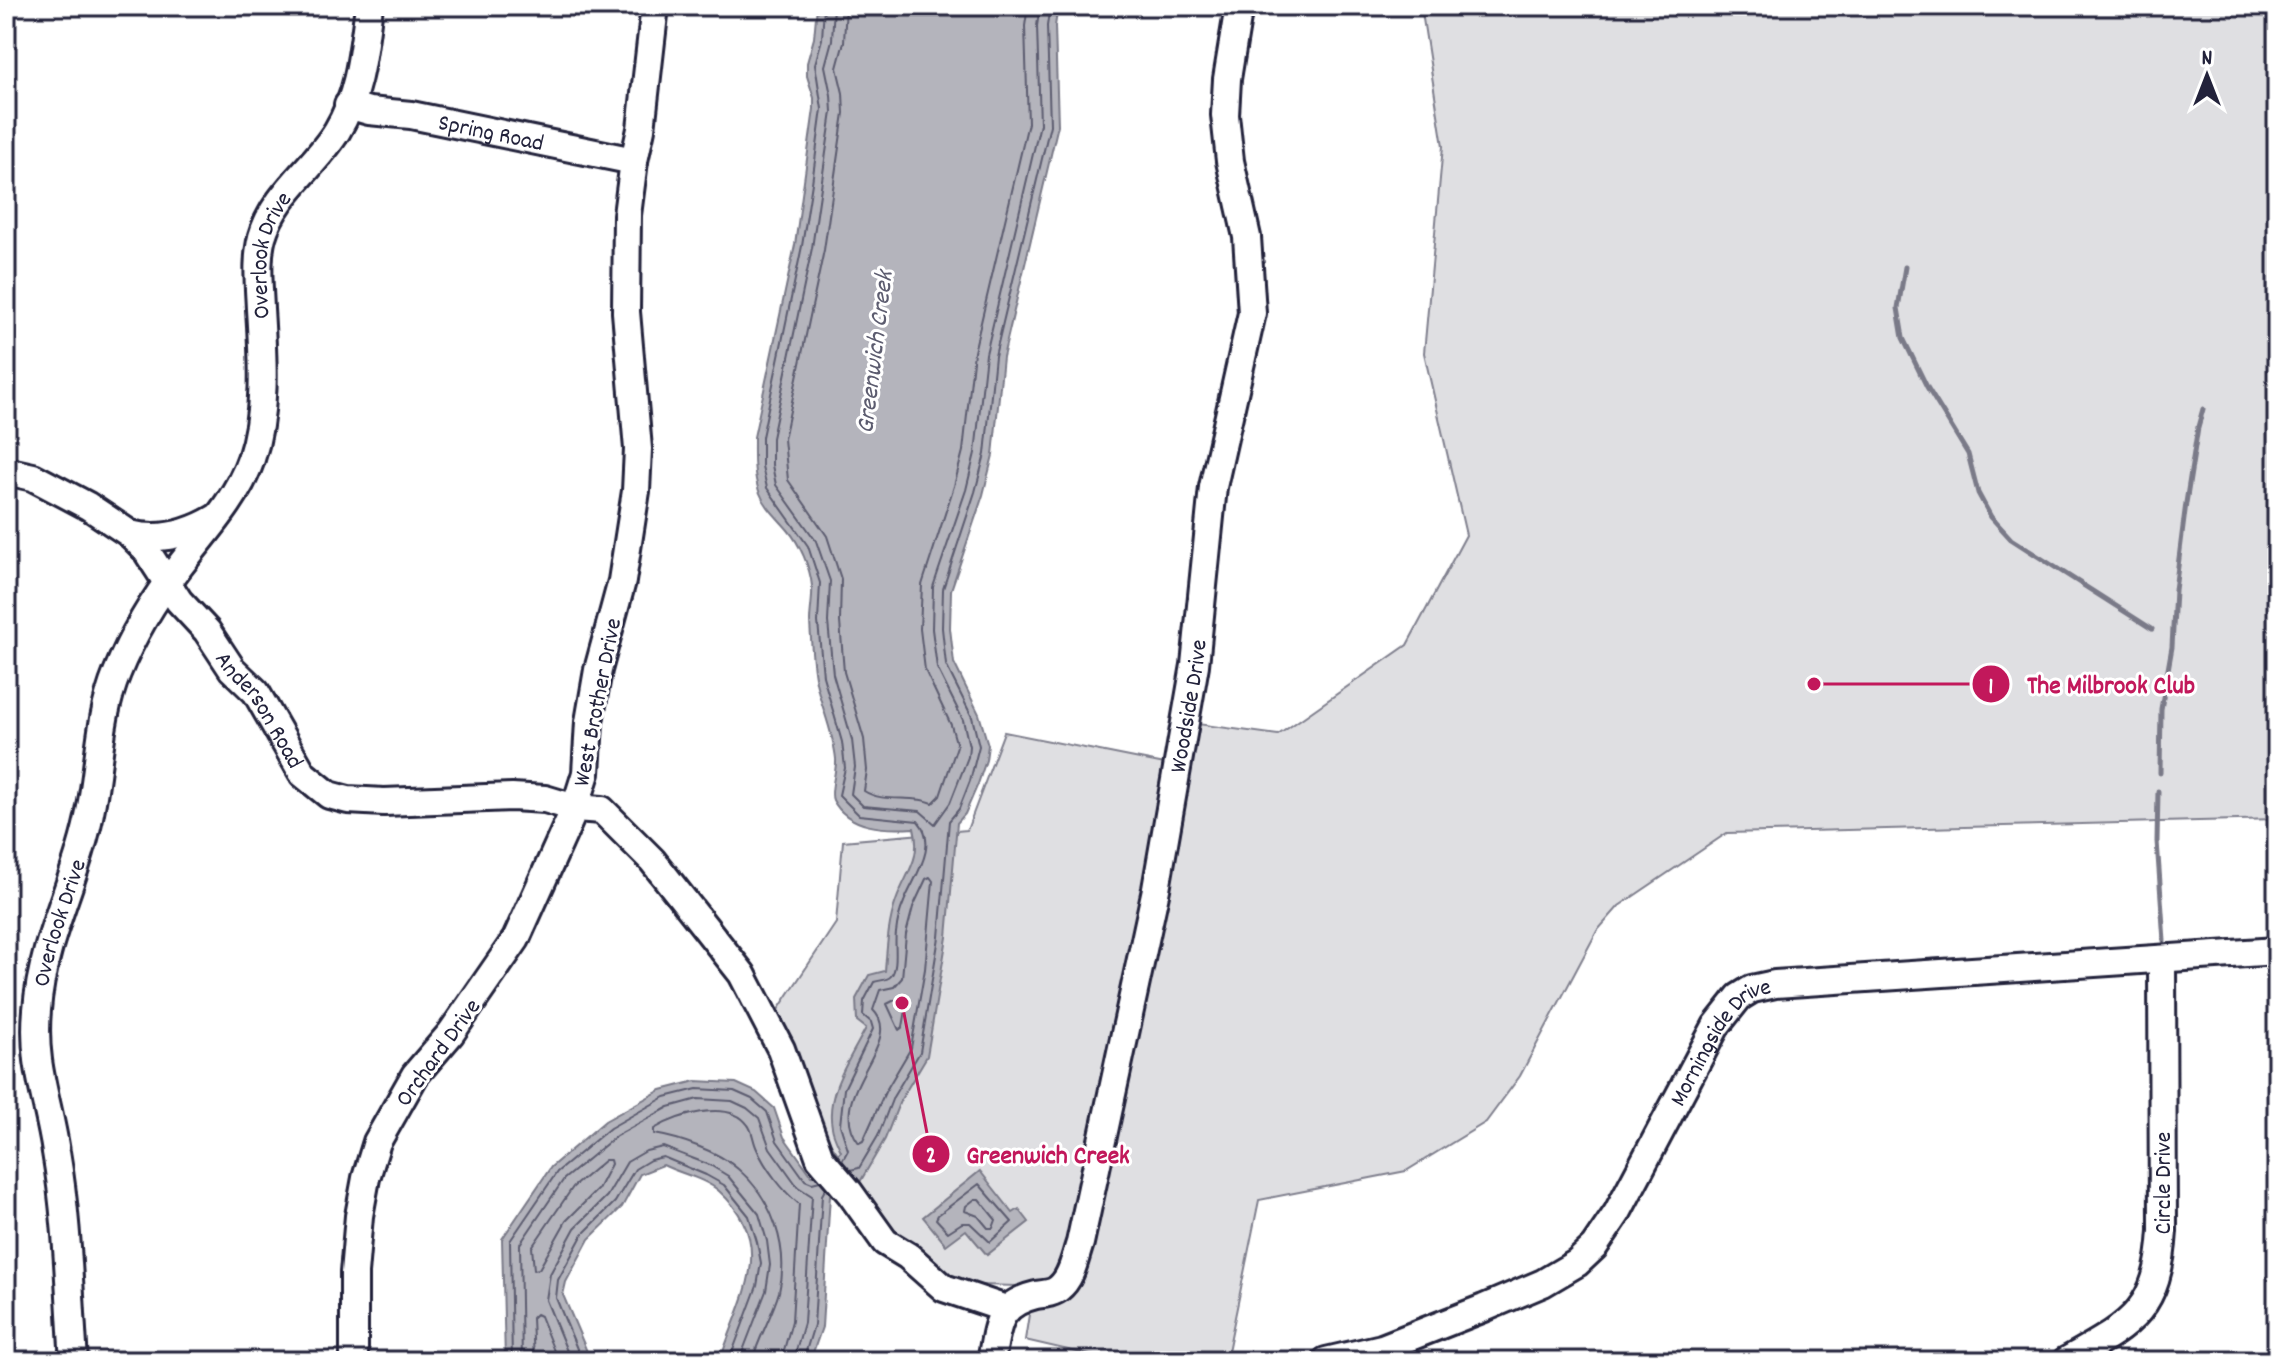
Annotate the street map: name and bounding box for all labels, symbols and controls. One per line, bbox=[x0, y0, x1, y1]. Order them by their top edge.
north arrow bbox=[2167, 36, 2247, 116]
text: N bbox=[2202, 44, 2213, 75]
street label: Spring Road bbox=[435, 107, 547, 162]
street label: Overlook Drive bbox=[244, 185, 302, 320]
water label: Greenwich Creek bbox=[848, 267, 905, 436]
street label: West Brother Drive bbox=[566, 615, 632, 790]
street label: Woodside Drive bbox=[1163, 638, 1217, 776]
street label: Anderson Road bbox=[205, 646, 311, 776]
callout: The Milbrook Club bbox=[1971, 659, 2211, 709]
text: The Milbrook Club bbox=[2027, 669, 2195, 706]
text: 1 bbox=[1988, 671, 1994, 705]
street label: Overlook Drive bbox=[26, 855, 97, 990]
street label: Morningside Drive bbox=[1662, 971, 1774, 1113]
street label: Orchard Drive bbox=[389, 993, 490, 1115]
callout: Greenwich Creek bbox=[911, 1129, 1146, 1179]
street label: Circle Drive bbox=[2148, 1132, 2182, 1234]
text: Greenwich Creek bbox=[966, 1139, 1130, 1176]
text: 2 bbox=[926, 1140, 936, 1174]

